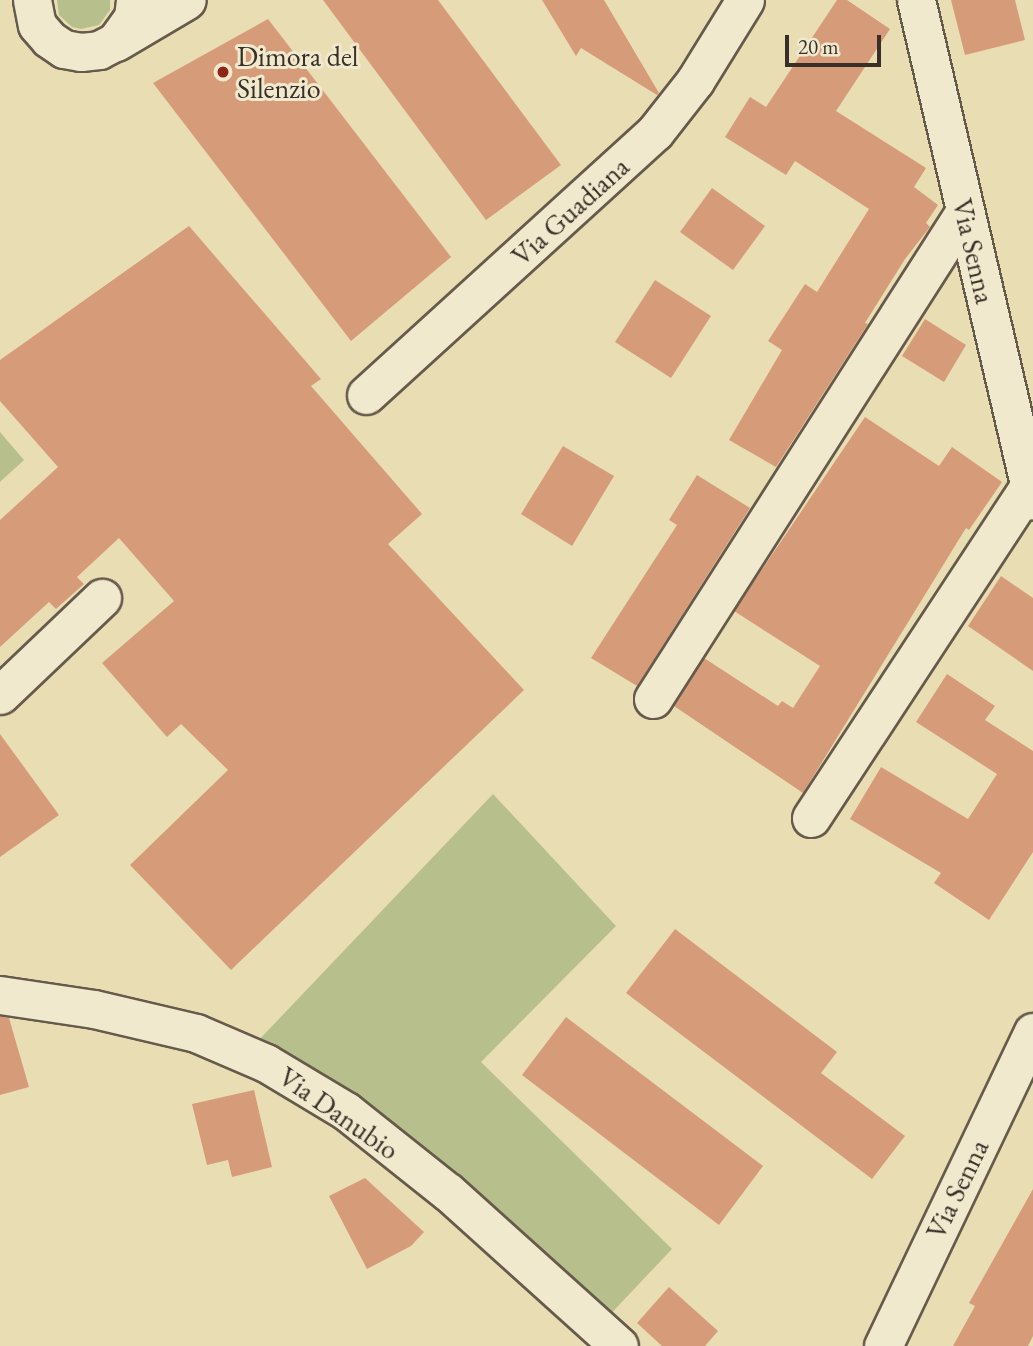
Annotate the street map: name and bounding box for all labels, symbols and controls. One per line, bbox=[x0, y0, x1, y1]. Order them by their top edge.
scale bar bbox=[788, 21, 884, 65]
text: 20 m bbox=[798, 33, 839, 60]
place label: Dimora del Silenzio bbox=[237, 39, 359, 105]
marker: Dimora del Silenzio bbox=[215, 64, 231, 80]
street label: Via Guadiana bbox=[504, 150, 636, 272]
street label: Via Senna bbox=[946, 195, 1002, 307]
street label: Via Danubio bbox=[272, 1059, 406, 1167]
street label: Via Senna bbox=[919, 1134, 995, 1244]

